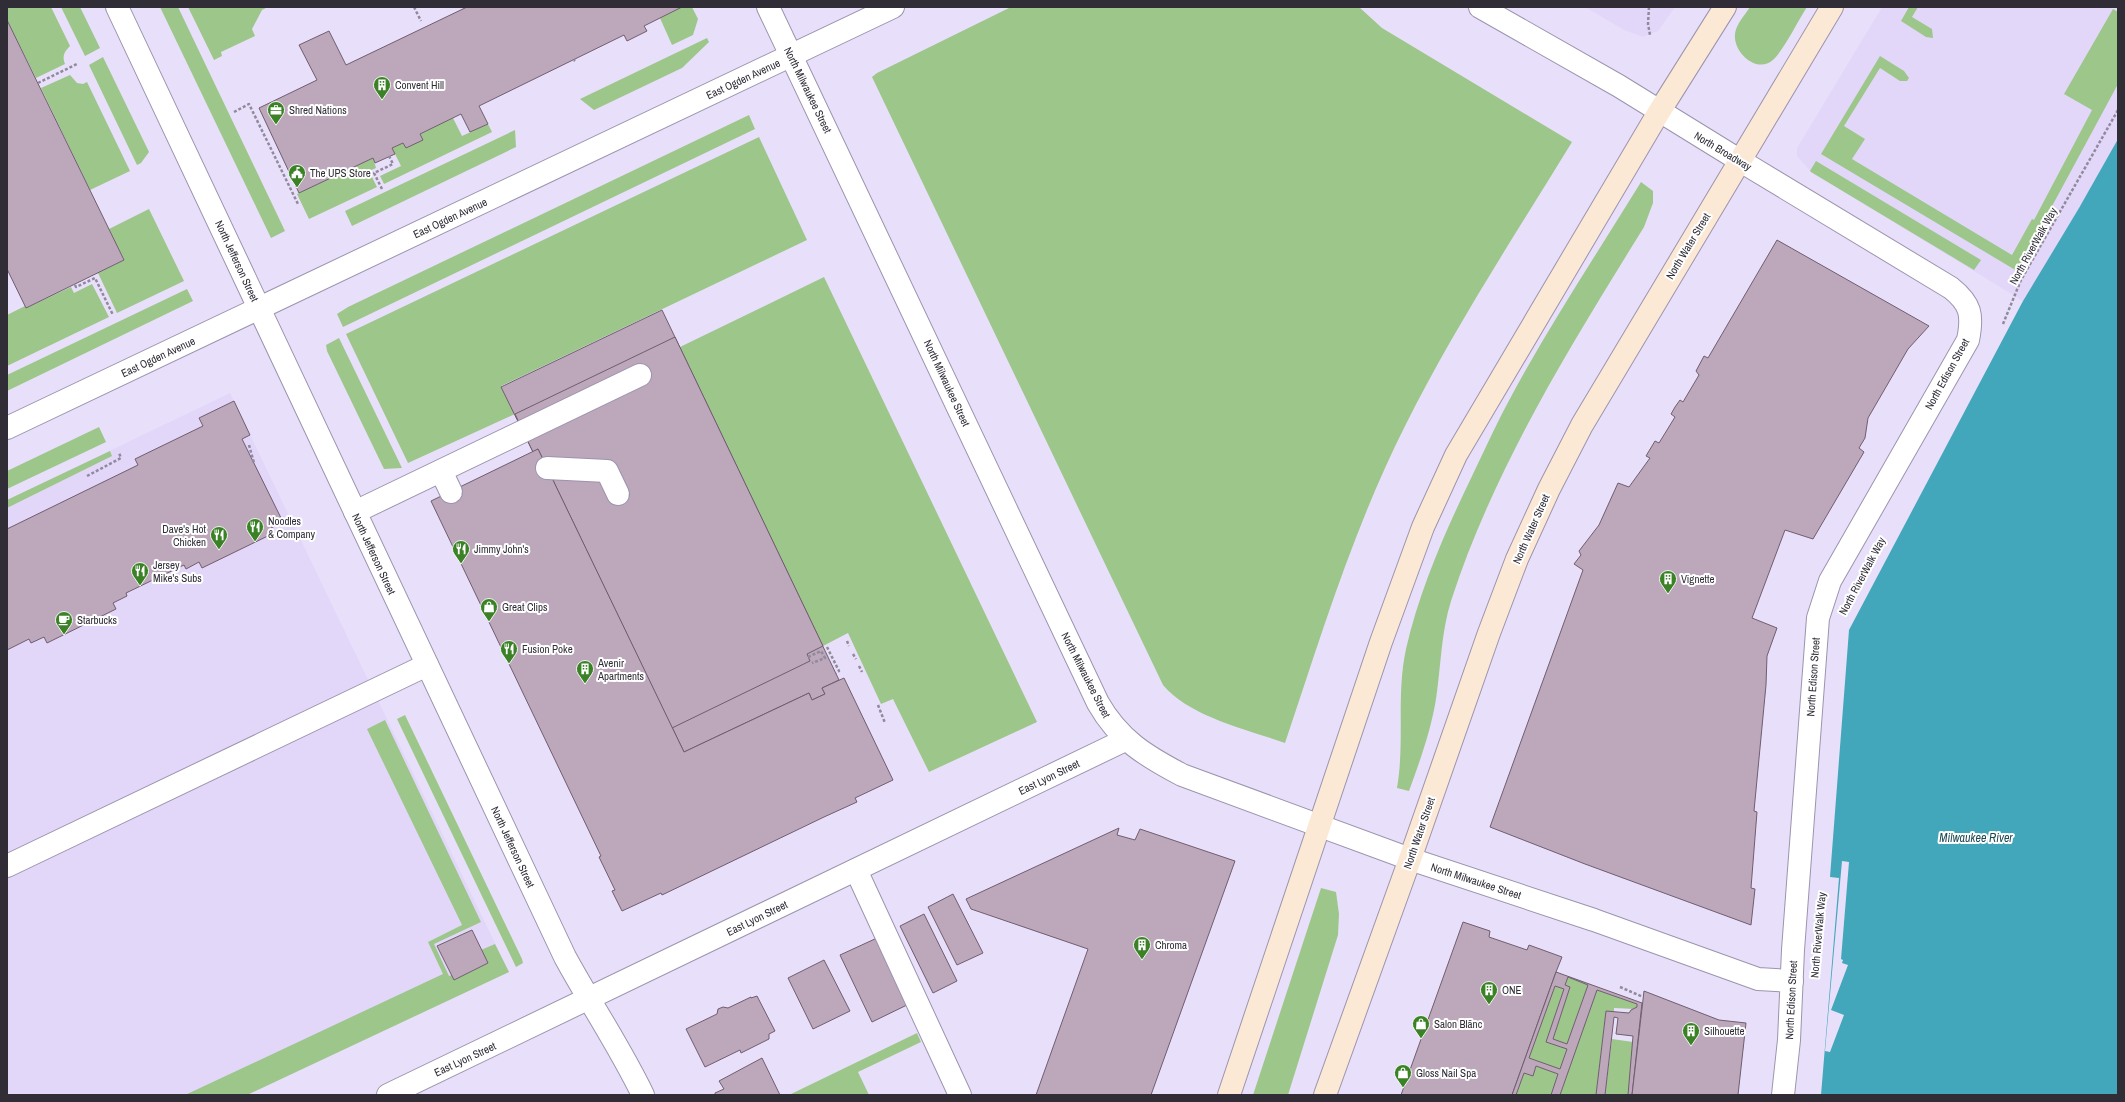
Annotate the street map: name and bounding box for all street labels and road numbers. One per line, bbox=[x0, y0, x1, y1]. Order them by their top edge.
street label: North Milwaukee Street bbox=[781, 45, 835, 136]
street label: East Ogden Avenue bbox=[704, 56, 782, 102]
street label: North Broadway bbox=[1692, 128, 1755, 174]
street label: East Ogden Avenue bbox=[411, 195, 489, 241]
street label: North RiverWalk Way bbox=[2006, 205, 2060, 287]
street label: North Water Street bbox=[1663, 210, 1714, 282]
street label: North Jefferson Street bbox=[212, 218, 262, 304]
street label: East Ogden Avenue bbox=[119, 334, 197, 380]
street label: North Edison Street bbox=[1922, 336, 1973, 412]
street label: North Milwaukee Street bbox=[921, 337, 973, 429]
street label: North Water Street bbox=[1509, 492, 1553, 566]
street label: North Jefferson Street bbox=[349, 511, 399, 597]
street label: North RiverWalk Way bbox=[1836, 534, 1889, 617]
street label: North Milwaukee Street bbox=[1058, 630, 1114, 721]
street label: North Edison Street bbox=[1803, 637, 1823, 717]
street label: East Lyon Street bbox=[1016, 756, 1082, 798]
street label: North Water Street bbox=[1400, 795, 1438, 871]
street label: North Jefferson Street bbox=[488, 804, 538, 890]
street label: North Milwaukee Street bbox=[1429, 860, 1523, 902]
street label: North RiverWalk Way bbox=[1807, 891, 1829, 978]
street label: East Lyon Street bbox=[724, 897, 790, 939]
street label: North Edison Street bbox=[1782, 960, 1800, 1040]
street label: East Lyon Street bbox=[432, 1038, 498, 1079]

